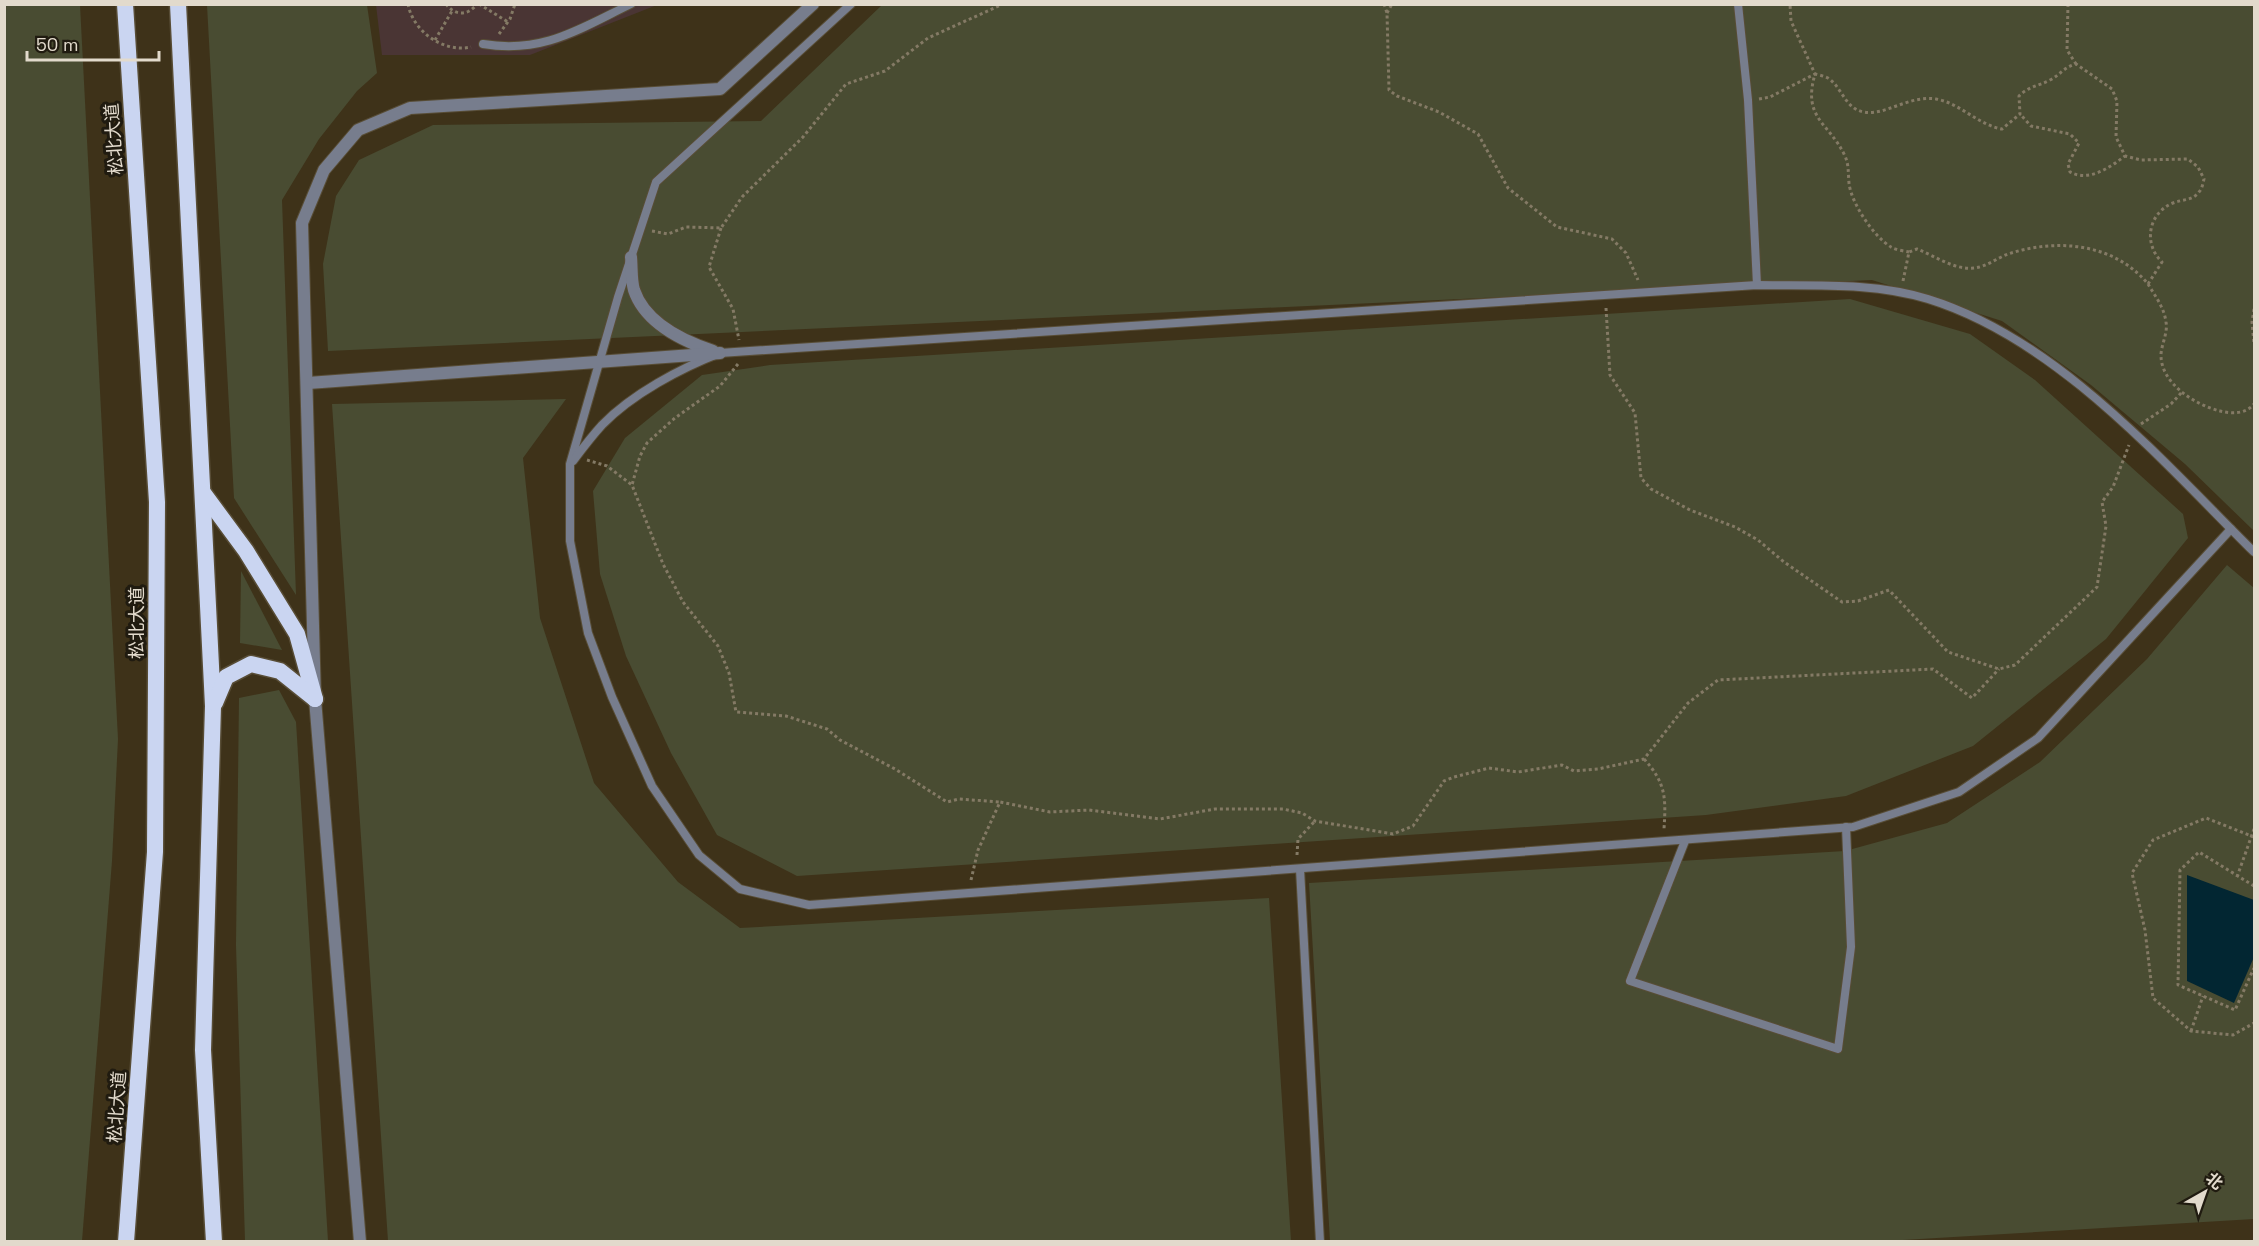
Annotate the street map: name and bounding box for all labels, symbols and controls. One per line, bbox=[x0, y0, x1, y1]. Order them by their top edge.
scale bar bbox=[27, 24, 159, 62]
text: 50 m bbox=[36, 33, 78, 56]
street label: 松北大道 bbox=[100, 102, 127, 176]
street label: 松北大道 bbox=[125, 587, 148, 659]
street label: 松北大道 bbox=[103, 1070, 130, 1144]
north arrow bbox=[2175, 1162, 2235, 1222]
text: 北 bbox=[2201, 1168, 2227, 1194]

